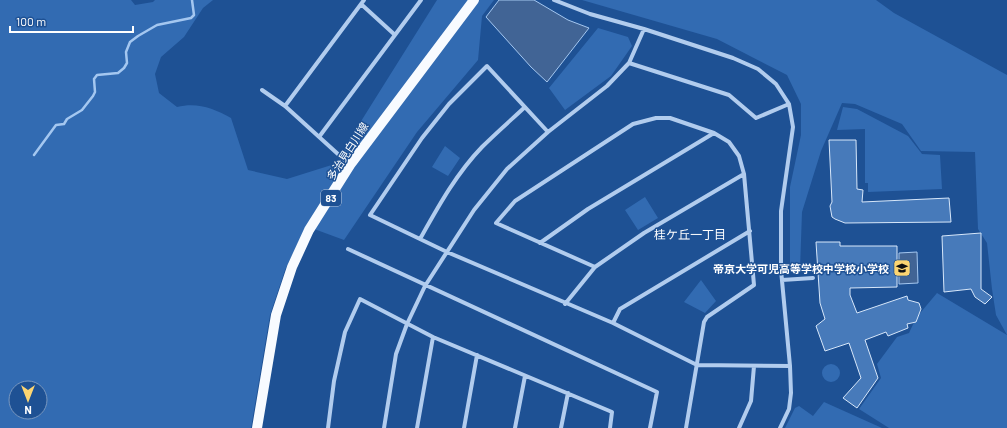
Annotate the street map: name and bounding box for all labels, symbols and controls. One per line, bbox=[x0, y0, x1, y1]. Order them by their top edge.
scale bar bbox=[10, 8, 133, 34]
text: 100 m bbox=[16, 14, 46, 28]
street label: 多治見白川線 bbox=[324, 120, 370, 182]
road number: 83 bbox=[321, 190, 341, 206]
district label: 桂ケ丘一丁目 bbox=[654, 227, 726, 241]
school or university icon: 帝京大学可児高等学校中学校小学校 bbox=[892, 258, 912, 278]
place label: 帝京大学可児高等学校中学校小学校 bbox=[713, 262, 889, 275]
north arrow bbox=[8, 380, 48, 420]
text: N bbox=[24, 404, 32, 417]

